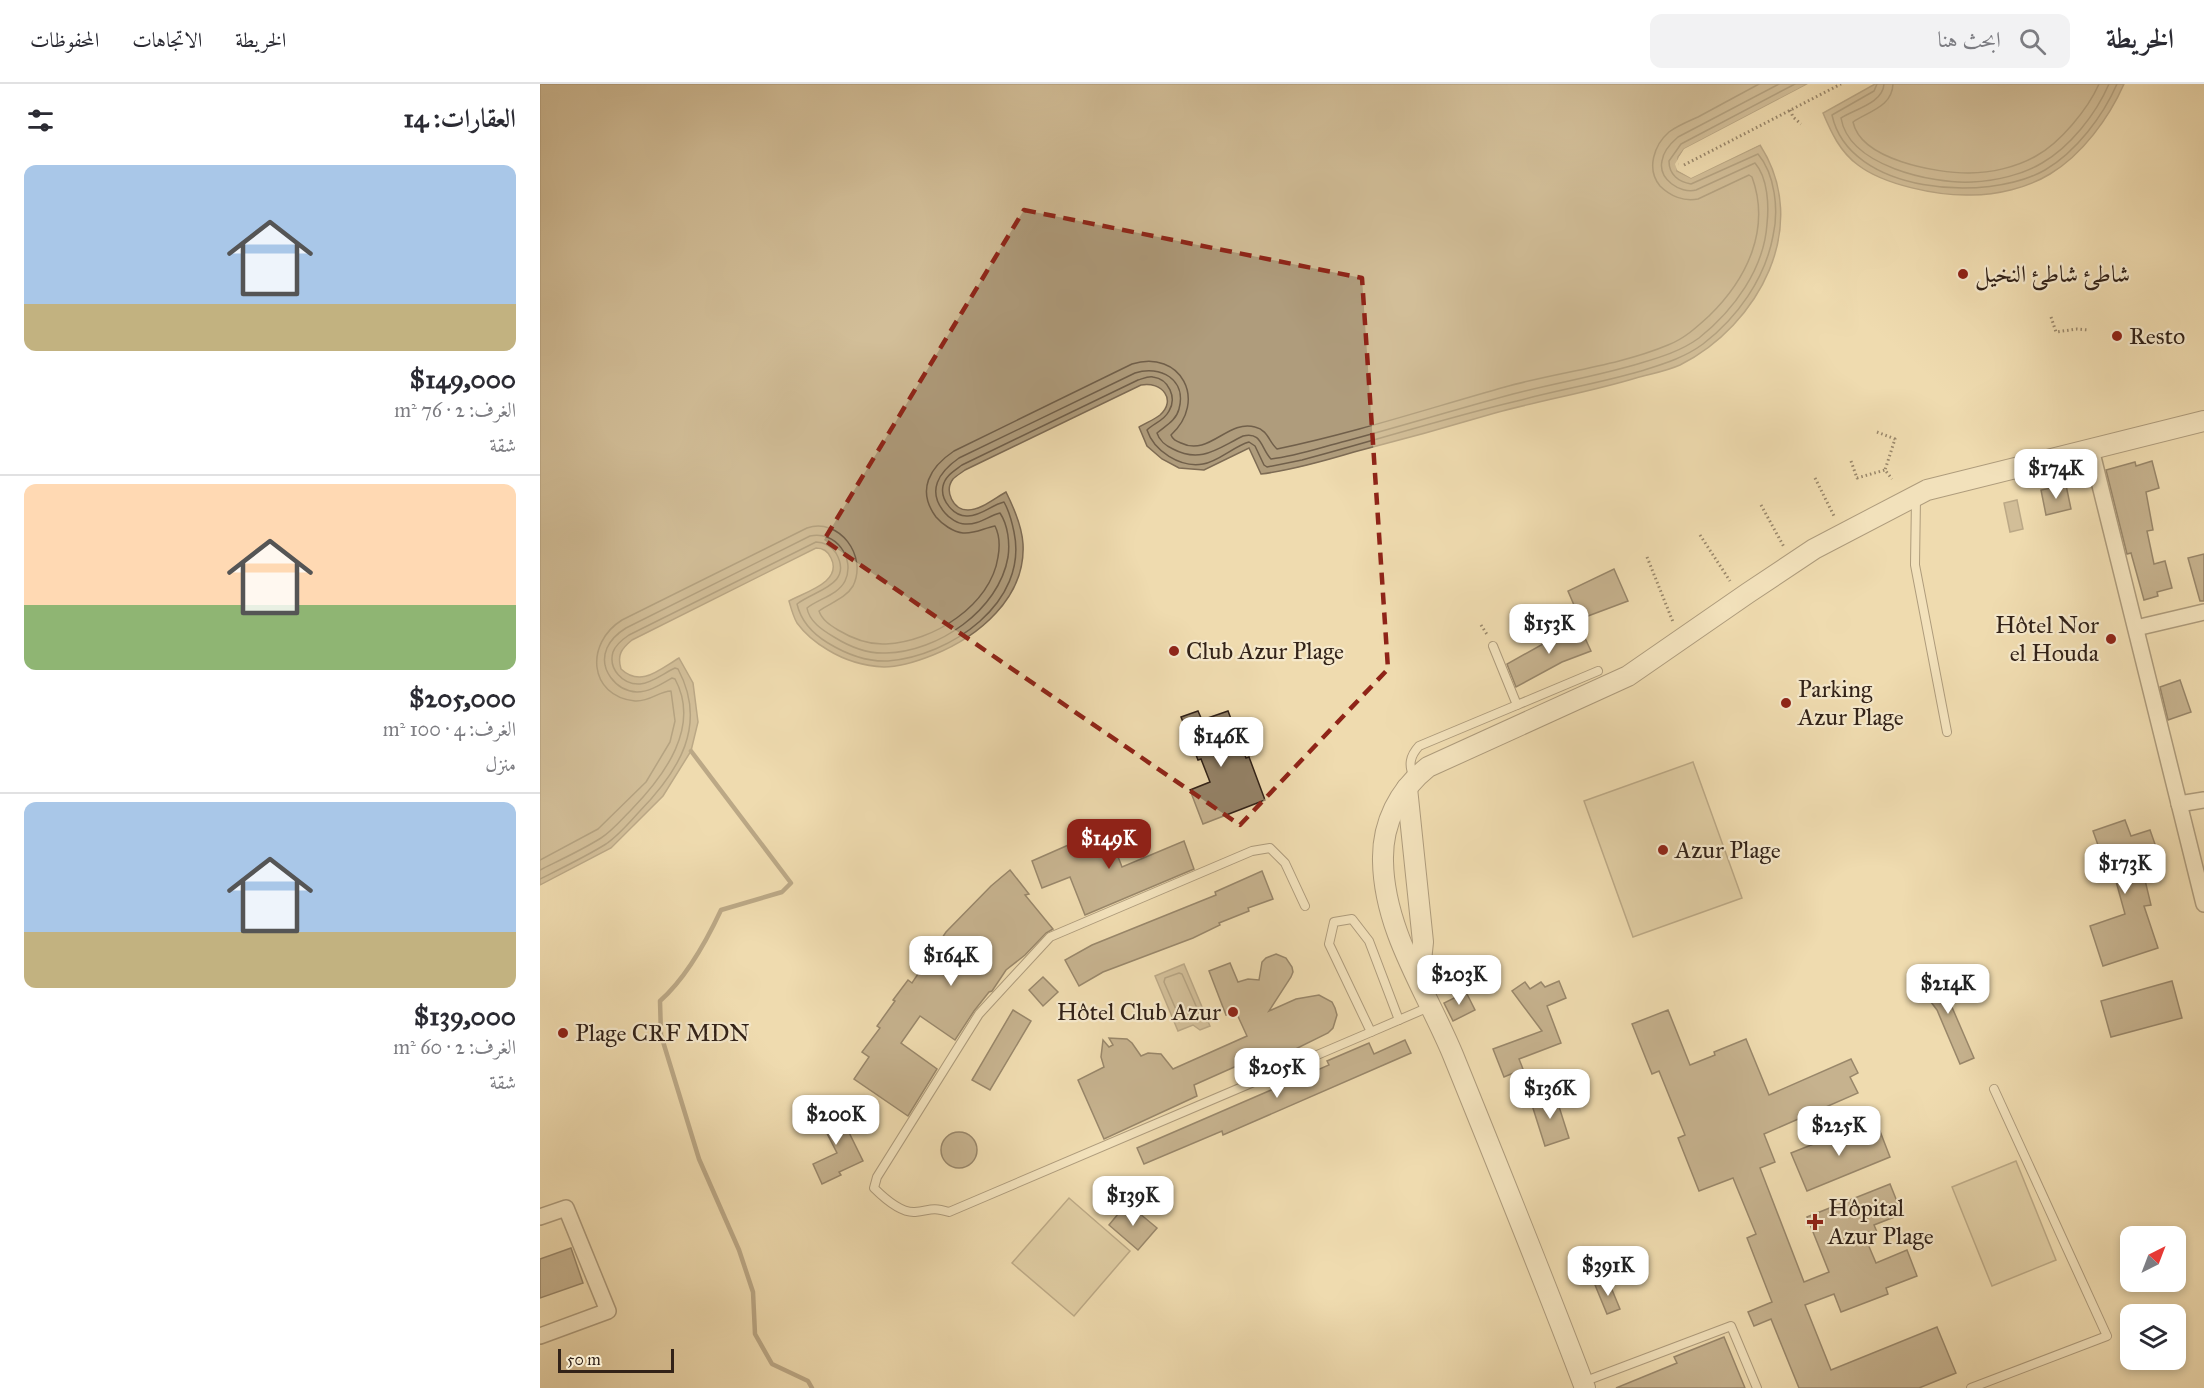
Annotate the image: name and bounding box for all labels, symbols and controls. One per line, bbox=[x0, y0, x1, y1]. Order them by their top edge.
search box bbox=[1650, 14, 2070, 68]
text: الخريطة bbox=[2106, 21, 2174, 56]
icon: search bbox=[2016, 25, 2049, 58]
text: ابحث هنا bbox=[1937, 26, 2001, 53]
text: المحفوظات bbox=[30, 27, 99, 53]
text: الاتجاهات bbox=[132, 27, 202, 53]
text: الخريطة bbox=[235, 27, 286, 53]
text: العقارات: 14 bbox=[404, 102, 516, 134]
icon: filters bbox=[24, 104, 57, 137]
icon: home bbox=[216, 204, 324, 312]
place label: شاطئ شاطئ النخيل bbox=[1975, 259, 2130, 291]
marker: شاطئ شاطئ النخيل bbox=[1956, 267, 1970, 281]
place label: Resto bbox=[2129, 321, 2185, 351]
marker: Resto bbox=[2110, 329, 2124, 343]
text: $149,000 bbox=[410, 363, 516, 395]
text: الغرف: 2 · 76 m² bbox=[394, 398, 516, 422]
text: شقة bbox=[490, 433, 516, 457]
pin: $174K bbox=[2014, 449, 2098, 500]
text: $174K bbox=[2028, 456, 2084, 480]
icon: home bbox=[216, 523, 324, 631]
pin: $153K bbox=[1507, 604, 1591, 655]
place label: Hôtel Nor el Houda bbox=[1995, 610, 2100, 668]
text: $153K bbox=[1523, 611, 1575, 635]
marker: Hôtel Nor el Houda bbox=[2104, 632, 2118, 646]
place label: Club Azur Plage bbox=[1186, 636, 1344, 666]
marker: Club Azur Plage bbox=[1167, 644, 1181, 658]
place label: Parking Azur Plage bbox=[1797, 674, 1904, 732]
text: $205,000 bbox=[409, 682, 516, 714]
marker: Parking Azur Plage bbox=[1779, 696, 1793, 710]
text: الغرف: 4 · 100 m² bbox=[383, 717, 516, 741]
pin: $146K bbox=[1179, 717, 1263, 768]
text: $146K bbox=[1193, 724, 1249, 748]
text: منزل bbox=[485, 752, 516, 776]
pin: $149K bbox=[1067, 819, 1151, 870]
text: $149K bbox=[1081, 826, 1137, 850]
place label: Azur Plage bbox=[1674, 835, 1781, 865]
icon: home bbox=[216, 841, 324, 949]
marker: Azur Plage bbox=[1656, 843, 1670, 857]
pin: $173K bbox=[2083, 844, 2167, 895]
text: $173K bbox=[2099, 851, 2151, 875]
pin: $164K bbox=[909, 936, 993, 987]
text: $164K bbox=[923, 943, 979, 967]
pin: $203K bbox=[1417, 955, 1501, 1006]
text: $203K bbox=[1431, 962, 1487, 986]
pin: $214K bbox=[1906, 964, 1990, 1015]
text: $214K bbox=[1920, 971, 1976, 995]
place label: Hôtel Club Azur bbox=[1057, 997, 1221, 1027]
text: $139,000 bbox=[414, 1000, 516, 1032]
marker: Hôtel Club Azur bbox=[1226, 1005, 1240, 1019]
place label: Plage CRF MDN bbox=[575, 1018, 750, 1048]
marker: Plage CRF MDN bbox=[556, 1026, 570, 1040]
text: الغرف: 2 · 60 m² bbox=[393, 1035, 516, 1059]
pin: $205K bbox=[1235, 1048, 1319, 1099]
text: $205K bbox=[1249, 1055, 1306, 1079]
pin: $136K bbox=[1508, 1069, 1592, 1120]
text: شقة bbox=[490, 1070, 516, 1094]
text: $136K bbox=[1524, 1076, 1576, 1100]
pin: $200K bbox=[794, 1095, 878, 1146]
text: $200K bbox=[806, 1102, 866, 1126]
pin: $225K bbox=[1797, 1106, 1881, 1157]
text: $225K bbox=[1812, 1113, 1867, 1137]
pin: $139K bbox=[1091, 1176, 1175, 1227]
text: $139K bbox=[1107, 1183, 1159, 1207]
place label: Hôpital Azur Plage bbox=[1827, 1193, 1934, 1251]
marker: Hôpital Azur Plage bbox=[1806, 1213, 1824, 1231]
north arrow bbox=[2120, 1226, 2186, 1292]
map controls bbox=[2120, 1226, 2186, 1370]
pin: $391K bbox=[1566, 1246, 1650, 1297]
text: $391K bbox=[1582, 1253, 1634, 1277]
button: layers bbox=[2120, 1304, 2186, 1370]
scale bar bbox=[558, 1346, 674, 1374]
text: 50 m bbox=[567, 1350, 601, 1369]

